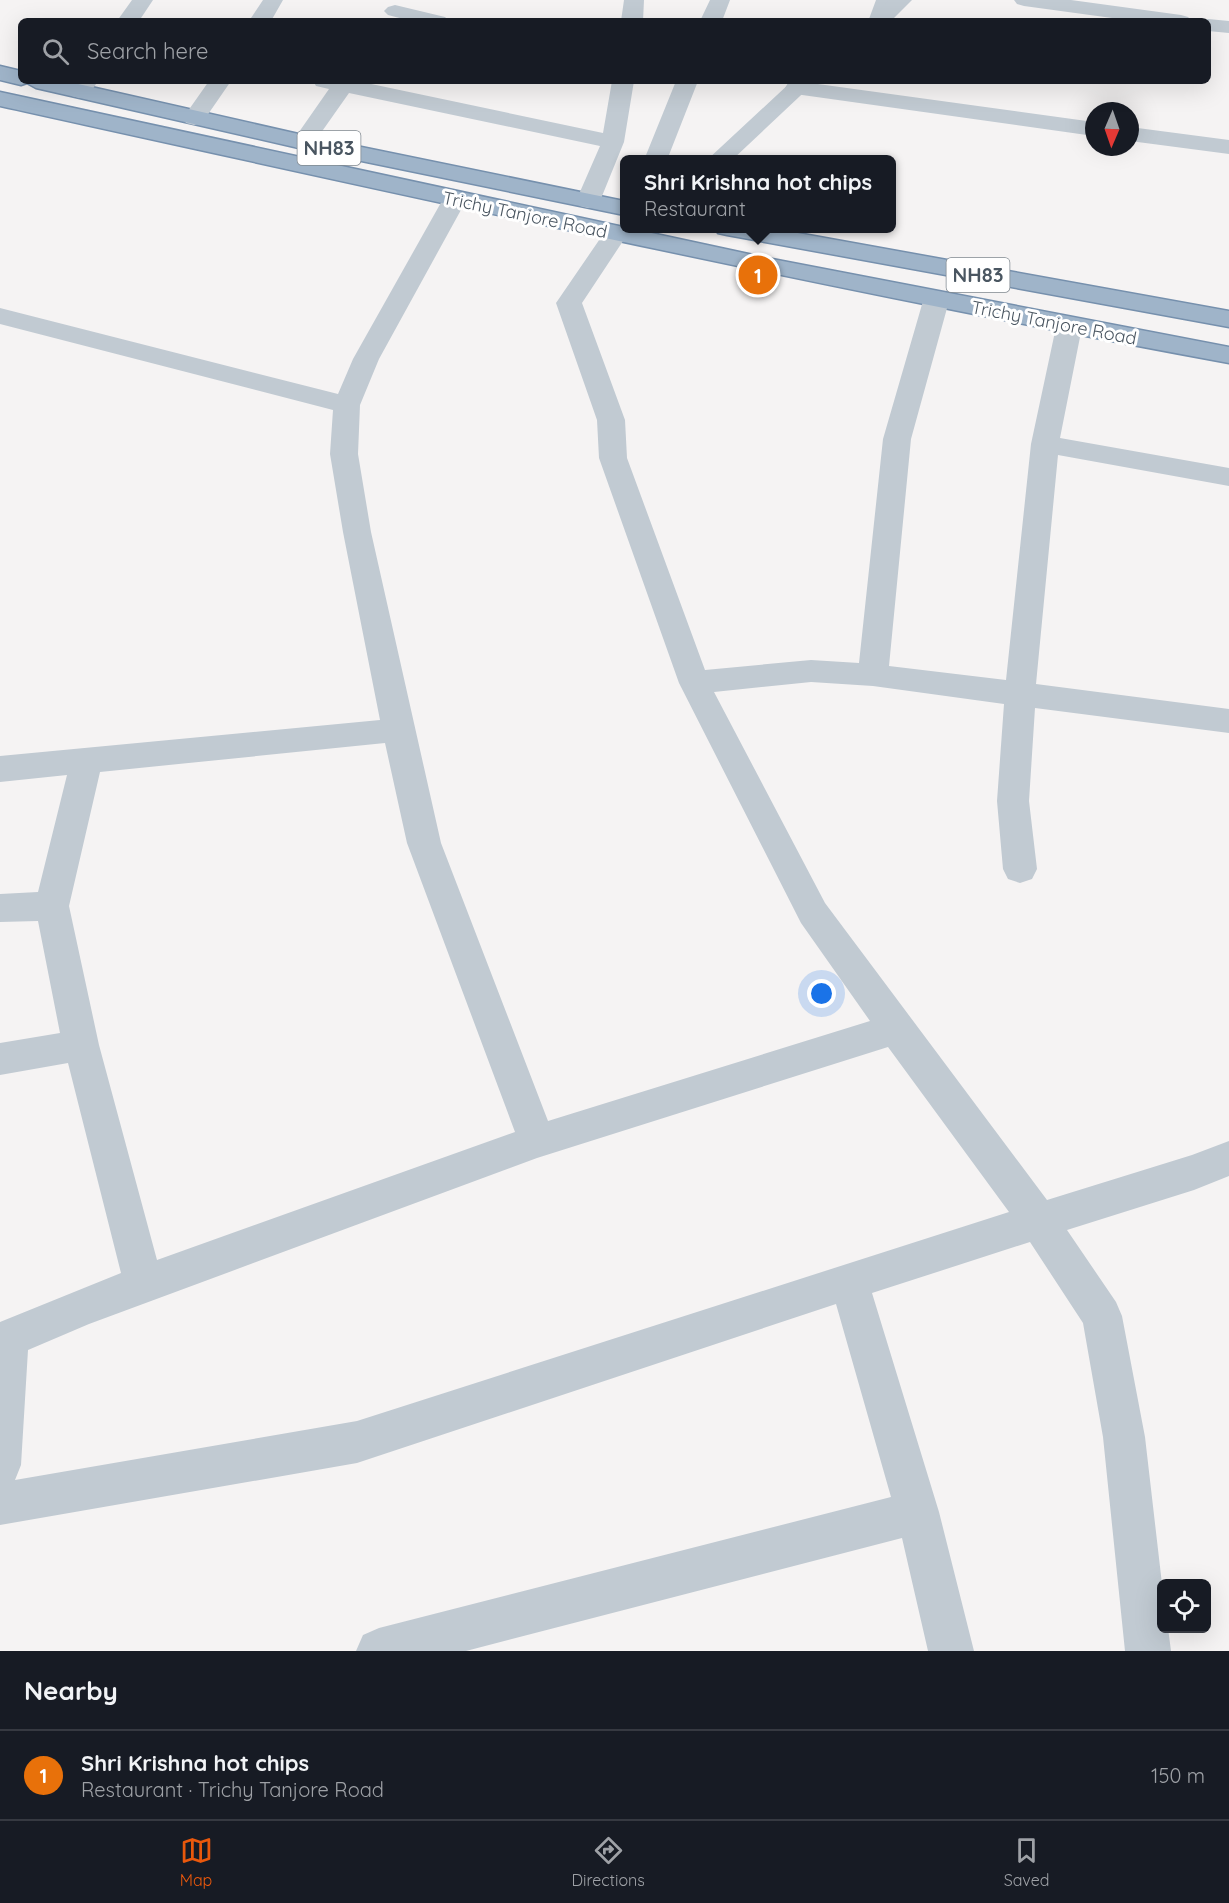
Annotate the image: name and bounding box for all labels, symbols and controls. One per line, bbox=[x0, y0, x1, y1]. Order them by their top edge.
search box bbox=[18, 18, 1211, 84]
icon: search bbox=[39, 35, 72, 68]
text: Search here bbox=[87, 37, 208, 65]
north arrow bbox=[1085, 102, 1139, 156]
road number: NH83 bbox=[298, 131, 360, 165]
popup bbox=[620, 155, 896, 233]
text: Shri Krishna hot chips bbox=[644, 168, 872, 196]
street label: Trichy Tanjore Road bbox=[441, 186, 609, 243]
text: Restaurant bbox=[644, 196, 746, 221]
pin: 1 bbox=[738, 252, 777, 298]
road number: NH83 bbox=[946, 258, 1010, 292]
street label: Trichy Tanjore Road bbox=[970, 295, 1139, 350]
your location bbox=[807, 979, 836, 1008]
map controls bbox=[1157, 1579, 1211, 1633]
button: locate bbox=[1157, 1579, 1211, 1633]
text: Nearby bbox=[24, 1674, 118, 1707]
text: Shri Krishna hot chips bbox=[81, 1749, 309, 1777]
text: 1 bbox=[40, 1763, 47, 1788]
text: 150 m bbox=[1151, 1763, 1205, 1788]
text: Restaurant · Trichy Tanjore Road bbox=[81, 1777, 384, 1802]
tab: Map bbox=[180, 1834, 213, 1890]
tab: Directions bbox=[572, 1834, 645, 1890]
tab: Saved bbox=[1004, 1834, 1049, 1890]

